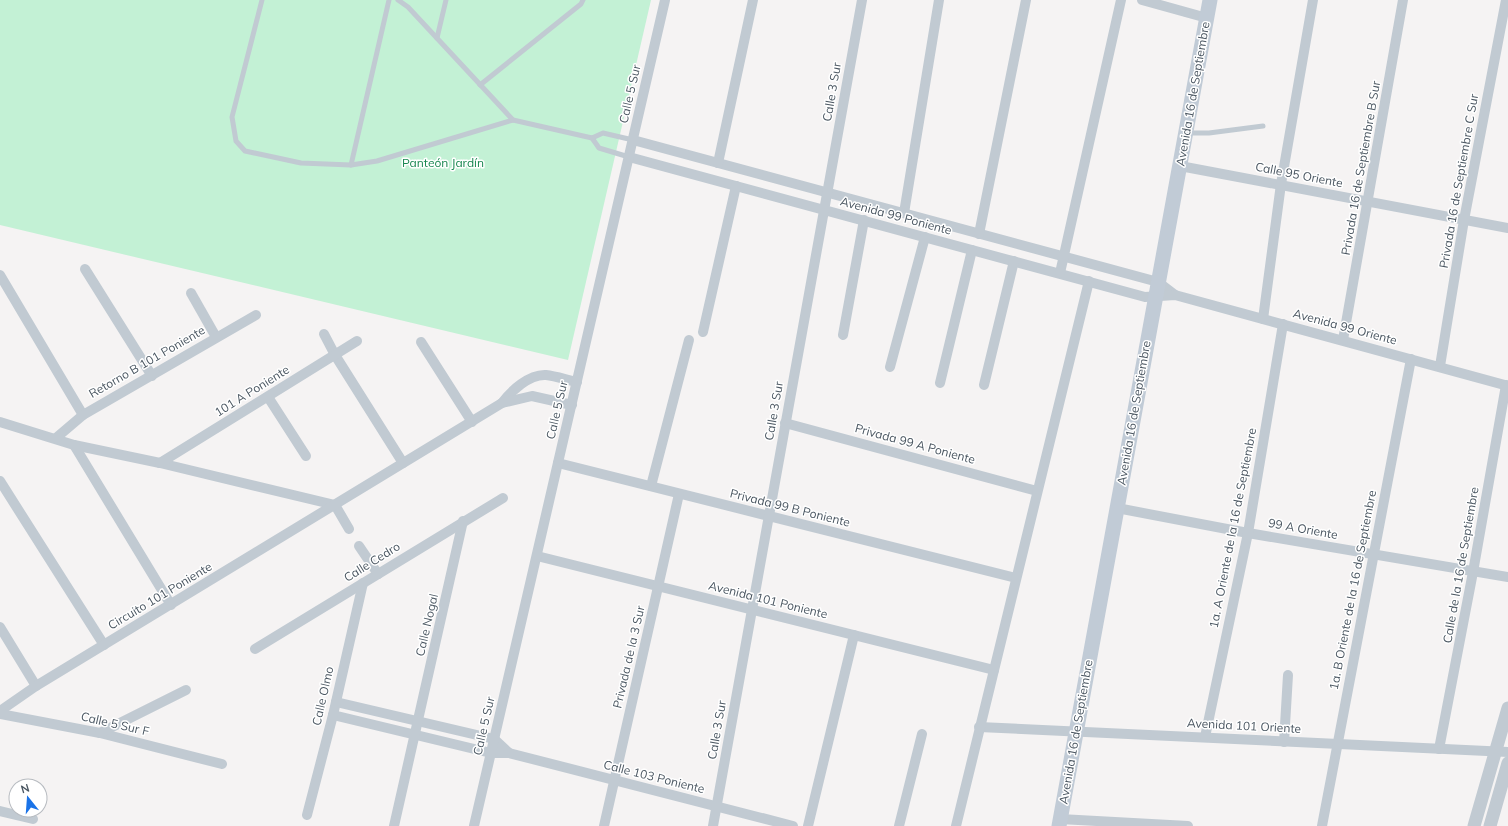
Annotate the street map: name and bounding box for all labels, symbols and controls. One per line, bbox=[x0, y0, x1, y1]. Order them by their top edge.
street label: Avenida 16 de Septiembre bbox=[1172, 21, 1213, 167]
street label: Calle 3 Sur bbox=[819, 61, 844, 123]
street label: Calle 5 Sur bbox=[615, 63, 644, 125]
street label: Privada 16 de Septiembre B Sur bbox=[1338, 79, 1383, 256]
street label: Privada 16 de Septiembre C Sur bbox=[1436, 92, 1481, 269]
park label: Panteón Jardín bbox=[402, 155, 484, 170]
street label: Calle 95 Oriente bbox=[1254, 159, 1344, 190]
street label: Avenida 99 Poniente bbox=[839, 193, 954, 238]
street label: Avenida 99 Oriente bbox=[1292, 305, 1399, 348]
street label: Retorno B 101 Poniente bbox=[86, 322, 207, 401]
street label: Avenida 16 de Septiembre bbox=[1113, 340, 1154, 486]
street label: 101 A Poniente bbox=[212, 362, 292, 420]
street label: Calle 5 Sur bbox=[542, 379, 571, 441]
street label: Calle 3 Sur bbox=[761, 380, 786, 442]
street label: Privada 99 A Poniente bbox=[853, 420, 977, 467]
street label: 1a. A Oriente de la 16 de Septiembre bbox=[1206, 426, 1259, 629]
street label: Privada 99 B Poniente bbox=[729, 485, 852, 530]
street label: Calle de la 16 de Septiembre bbox=[1439, 486, 1482, 644]
street label: 1a. B Oriente de la 16 de Septiembre bbox=[1326, 489, 1379, 691]
street label: 99 A Oriente bbox=[1267, 515, 1339, 542]
street label: Calle Cedro bbox=[341, 538, 403, 585]
street label: Circuito 101 Poniente bbox=[105, 559, 214, 633]
street label: Avenida 101 Poniente bbox=[707, 577, 829, 622]
street label: Calle Nogal bbox=[412, 592, 441, 658]
street label: Privada de la 3 Sur bbox=[609, 603, 648, 710]
street label: Avenida 16 de Septiembre bbox=[1055, 659, 1096, 805]
street label: Calle Olmo bbox=[308, 665, 337, 727]
street label: Calle 5 Sur bbox=[469, 695, 498, 757]
street label: Calle 3 Sur bbox=[704, 699, 729, 761]
street label: Calle 5 Sur F bbox=[80, 708, 151, 739]
street label: Avenida 101 Oriente bbox=[1187, 715, 1301, 736]
street label: Calle 103 Poniente bbox=[602, 757, 706, 796]
north arrow bbox=[8, 778, 48, 818]
text: N bbox=[19, 781, 31, 796]

